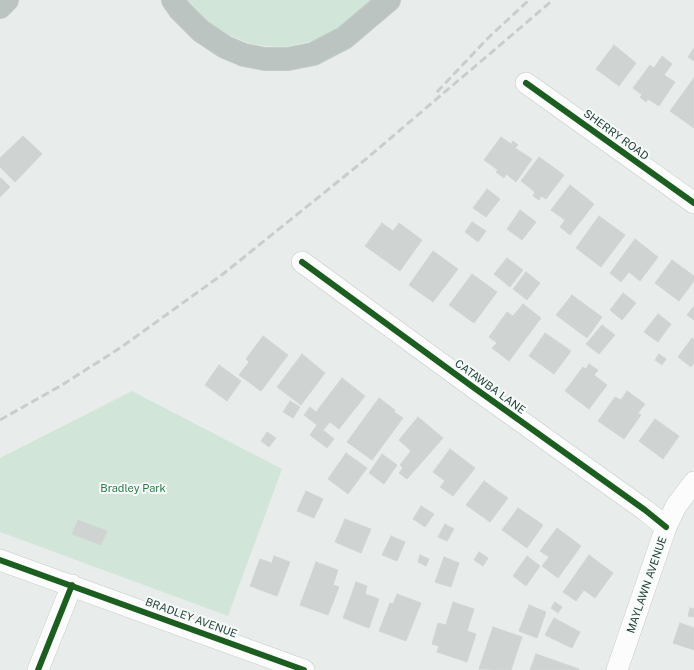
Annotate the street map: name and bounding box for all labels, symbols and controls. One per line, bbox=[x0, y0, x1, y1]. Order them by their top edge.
street label: SHERRY ROAD bbox=[581, 107, 651, 163]
street label: CATAWBA LANE bbox=[452, 357, 528, 417]
park label: Bradley Park bbox=[100, 482, 166, 496]
street label: MAYLAWN AVENUE bbox=[624, 535, 670, 635]
street label: BRADLEY AVENUE bbox=[143, 595, 239, 641]

